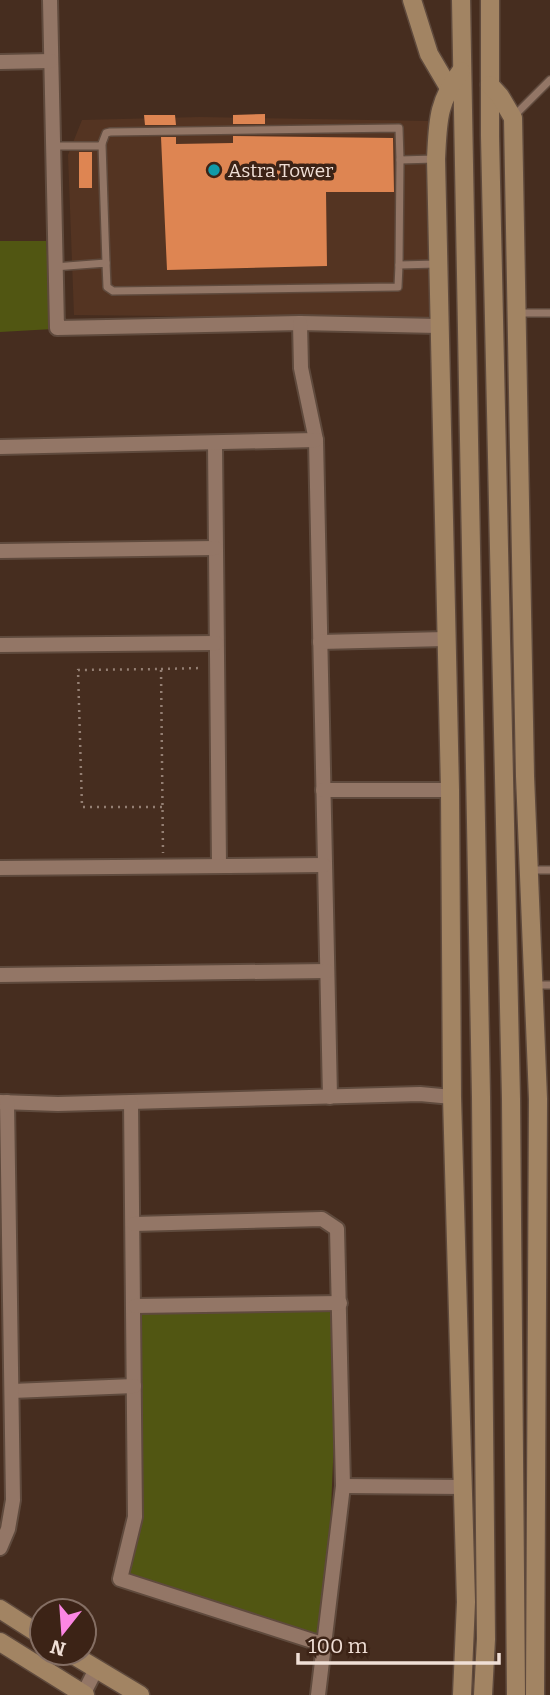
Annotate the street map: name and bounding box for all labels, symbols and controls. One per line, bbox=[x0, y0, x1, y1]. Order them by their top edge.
place label: Astra Tower bbox=[228, 159, 334, 182]
marker: Astra Tower bbox=[206, 162, 222, 178]
north arrow bbox=[28, 1597, 98, 1667]
scale bar bbox=[298, 1622, 499, 1666]
text: 100 m bbox=[308, 1633, 368, 1659]
text: N bbox=[47, 1635, 69, 1661]

